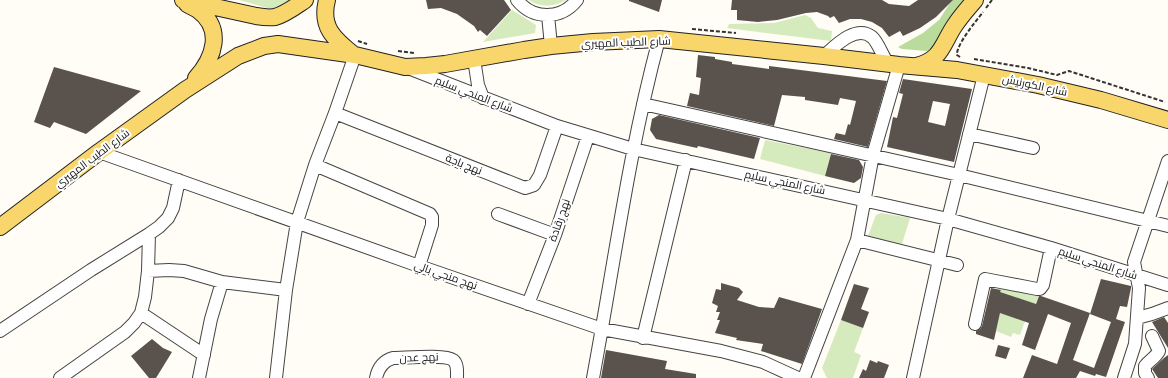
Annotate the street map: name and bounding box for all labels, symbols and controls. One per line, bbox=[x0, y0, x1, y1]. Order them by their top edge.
street label: شارع الطيب المهيري bbox=[581, 30, 671, 54]
street label: شارع الكورنيش bbox=[1001, 68, 1069, 102]
street label: شارع المنجي سليم bbox=[432, 70, 516, 118]
street label: شارع الطيب المهيري bbox=[50, 123, 134, 193]
street label: نهج باجة bbox=[443, 148, 485, 180]
street label: شارع المنجي سليم bbox=[743, 164, 827, 200]
street label: نهج رقادة bbox=[542, 196, 576, 244]
street label: شارع المنجي سليم bbox=[1056, 241, 1140, 285]
street label: نهج منجي بالي bbox=[412, 255, 481, 295]
street label: نهج عدن bbox=[399, 346, 439, 368]

